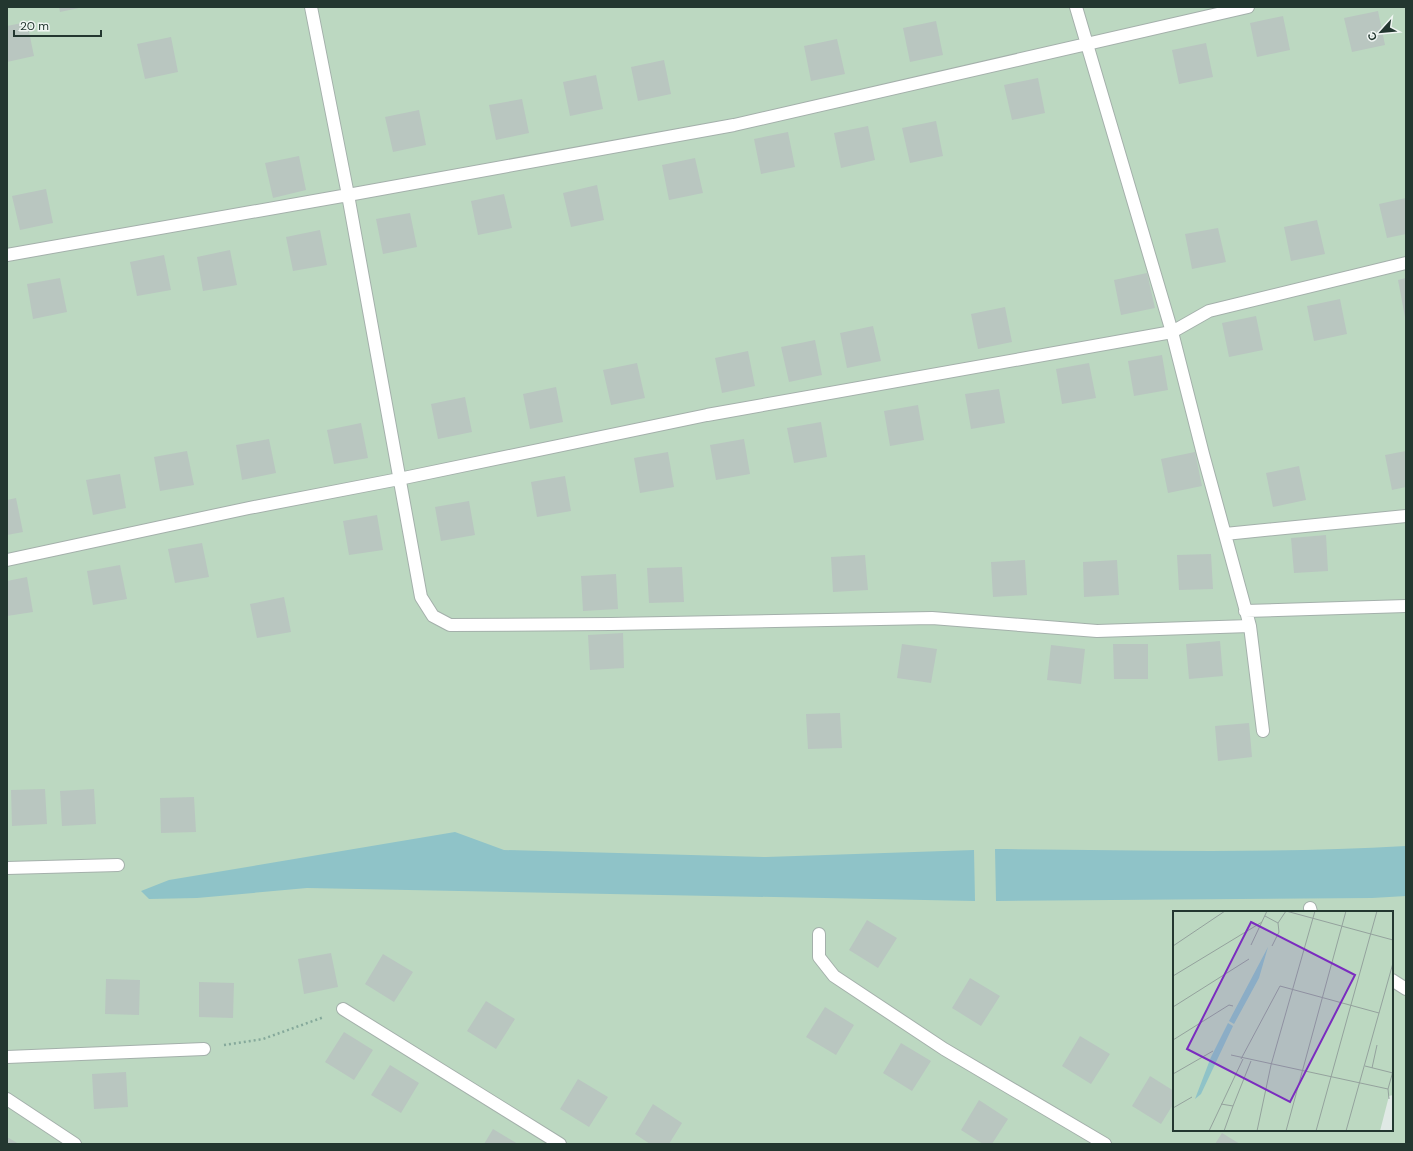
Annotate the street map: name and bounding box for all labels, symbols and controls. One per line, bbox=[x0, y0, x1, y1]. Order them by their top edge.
scale bar bbox=[14, 12, 101, 38]
north arrow bbox=[1361, 12, 1401, 52]
text: 20 m bbox=[20, 18, 49, 34]
text: С bbox=[1364, 30, 1380, 43]
inset map bbox=[1173, 911, 1393, 1131]

